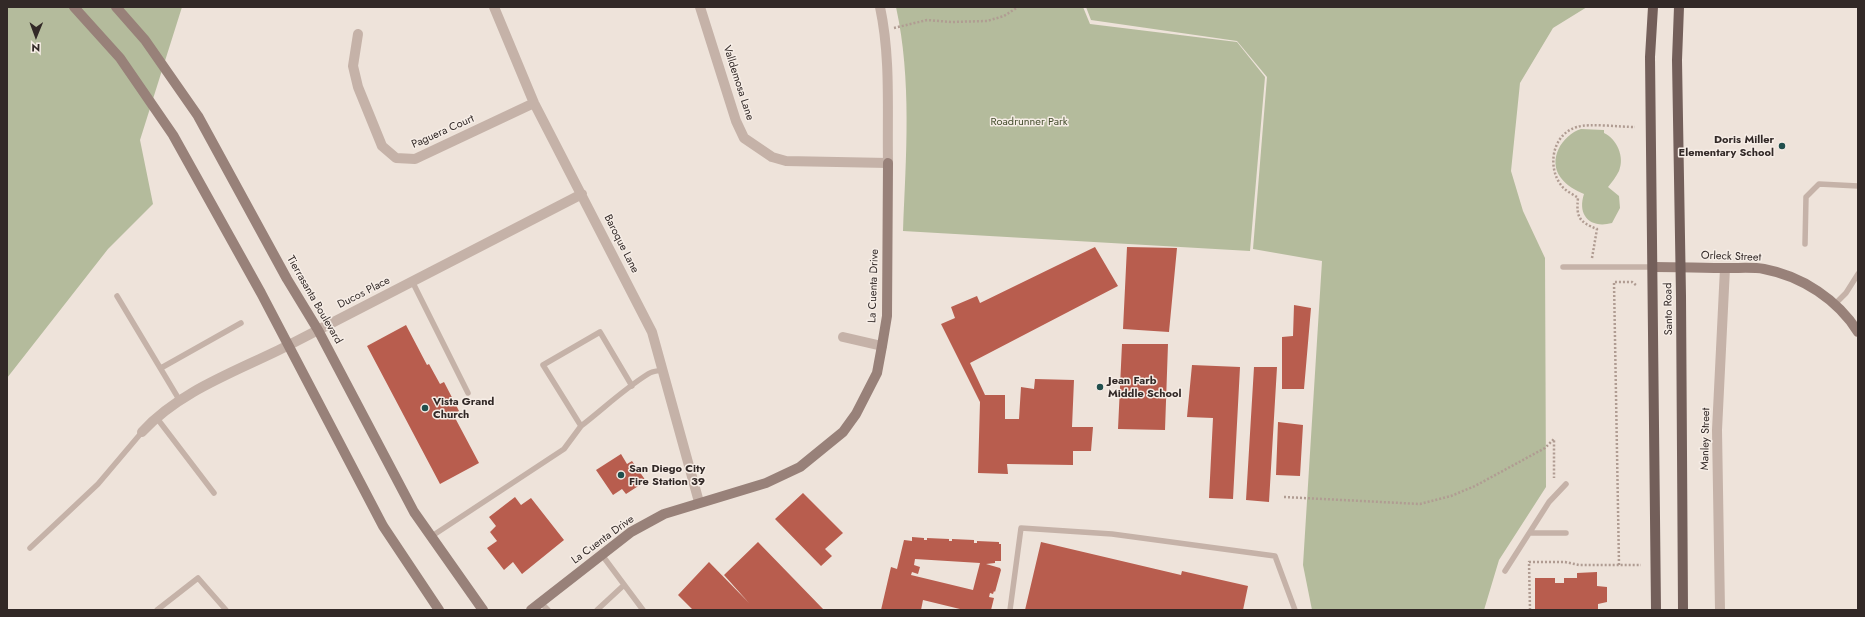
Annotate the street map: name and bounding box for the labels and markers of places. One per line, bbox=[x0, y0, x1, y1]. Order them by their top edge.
place label: Doris Miller Elementary School bbox=[1679, 133, 1774, 159]
marker: Doris Miller Elementary School bbox=[1777, 141, 1787, 151]
place label: Jean Farb Middle School bbox=[1108, 374, 1182, 400]
marker: Jean Farb Middle School bbox=[1095, 382, 1105, 392]
place label: Vista Grand Church bbox=[433, 395, 494, 421]
marker: Vista Grand Church bbox=[420, 403, 430, 413]
place label: San Diego City Fire Station 39 bbox=[629, 462, 705, 488]
marker: San Diego City Fire Station 39 bbox=[616, 470, 626, 480]

